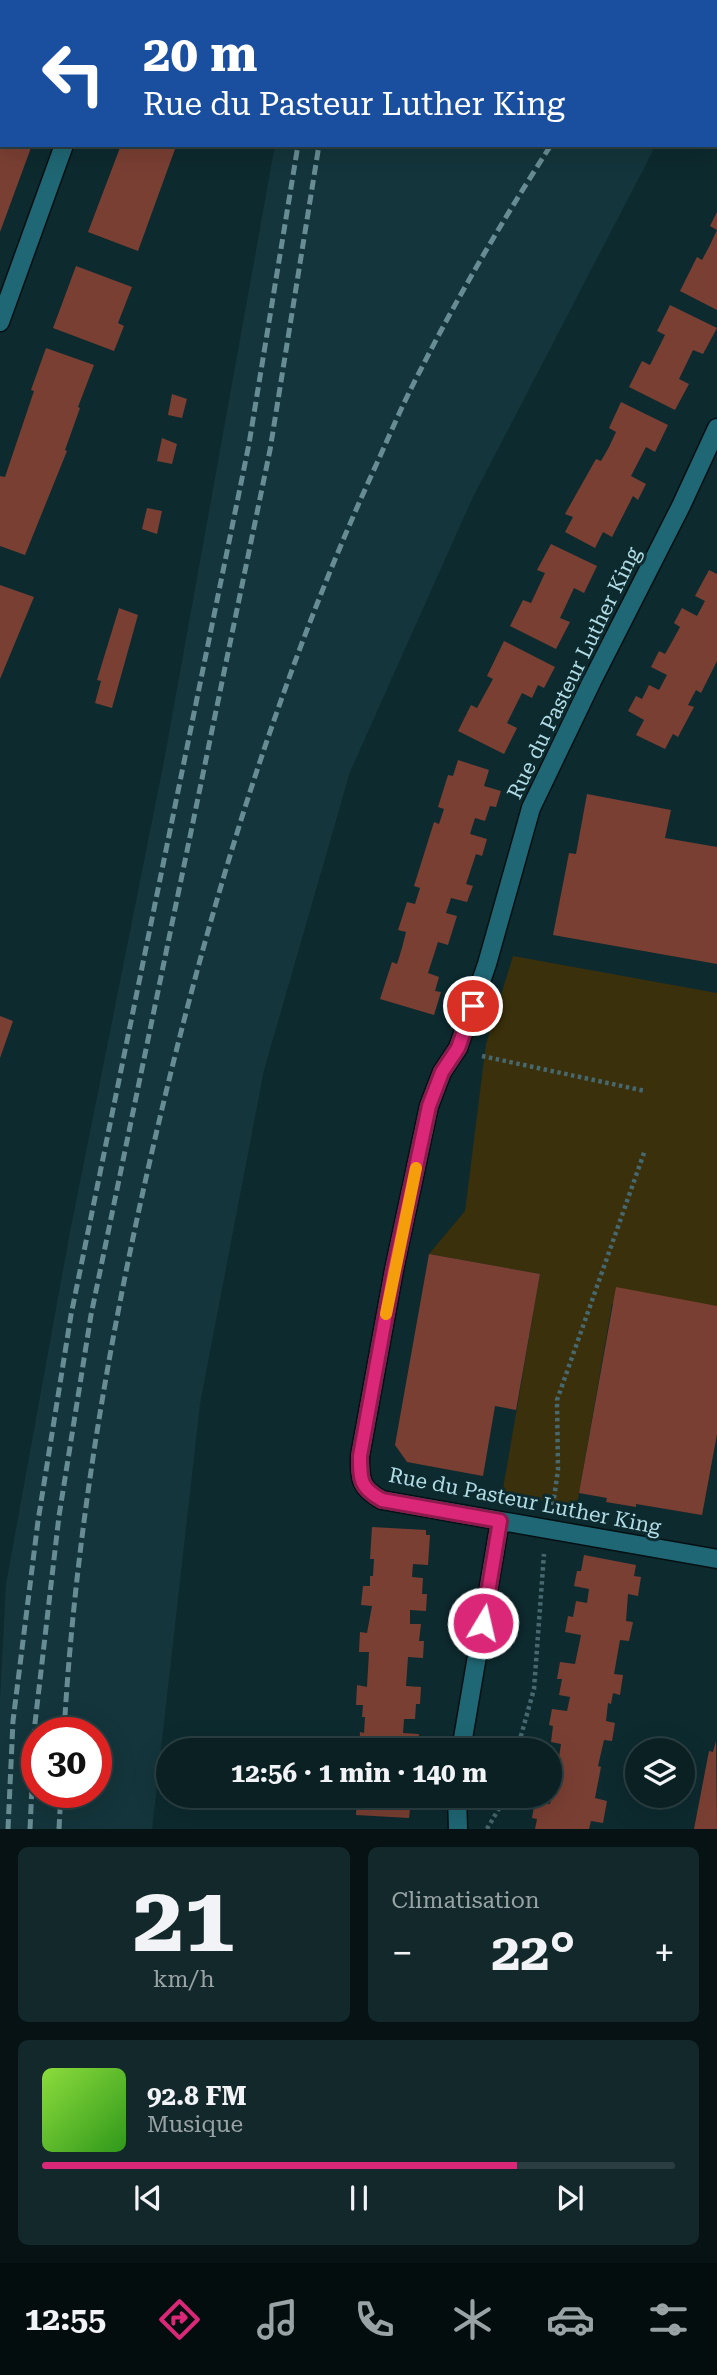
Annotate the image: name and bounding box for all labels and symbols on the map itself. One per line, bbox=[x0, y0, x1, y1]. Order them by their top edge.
street label: Rue du Pasteur Luther King bbox=[503, 543, 646, 803]
pin bbox=[443, 976, 503, 1036]
street label: Rue du Pasteur Luther King bbox=[387, 1463, 663, 1539]
position arrow bbox=[446, 1586, 520, 1660]
speed limit sign: 30 bbox=[21, 1717, 112, 1808]

